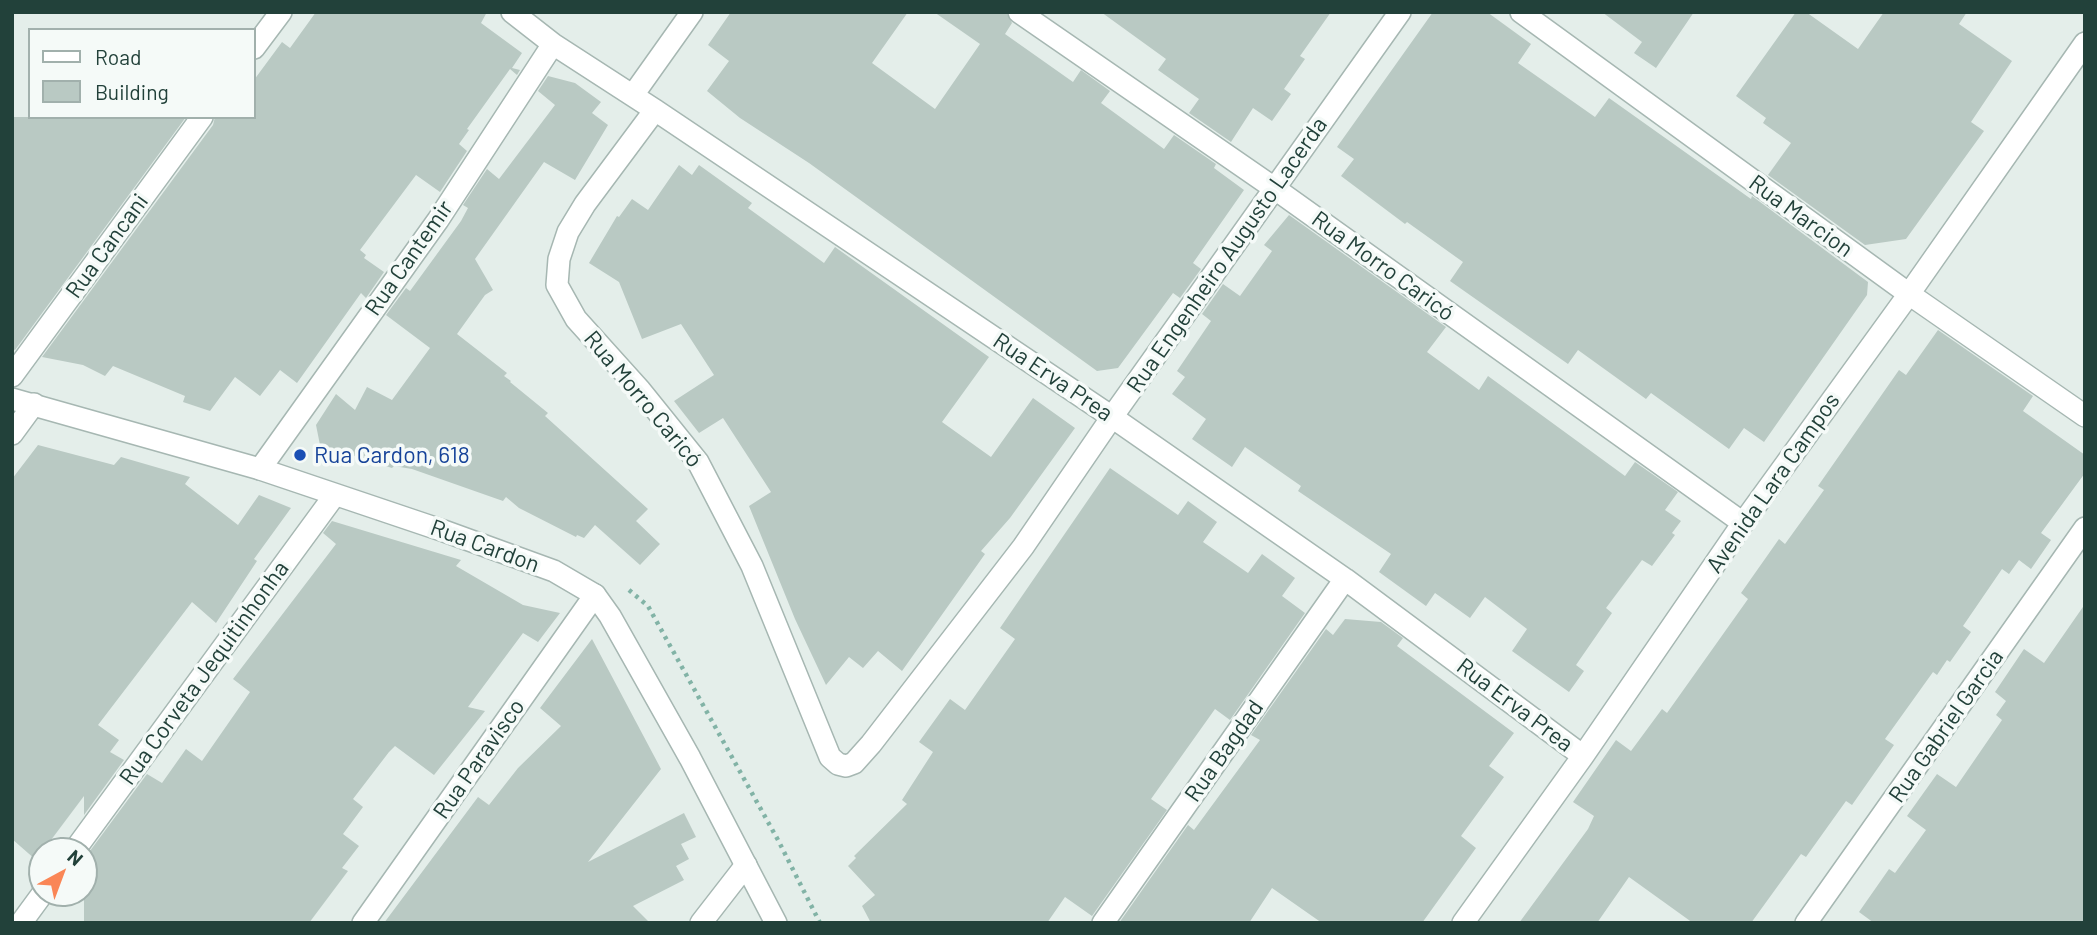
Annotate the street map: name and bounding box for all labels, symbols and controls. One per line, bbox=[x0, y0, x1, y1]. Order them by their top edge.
legend bbox=[28, 28, 256, 119]
text: Road bbox=[95, 44, 141, 69]
text: Building bbox=[95, 79, 169, 104]
street label: Rua Engenheiro Augusto Lacerda bbox=[1121, 112, 1333, 398]
street label: Rua Marcion bbox=[1744, 169, 1858, 263]
street label: Rua Cancani bbox=[60, 188, 154, 304]
street label: Rua Cantemir bbox=[359, 195, 459, 321]
street label: Rua Morro Caricó bbox=[1306, 205, 1460, 327]
street label: Rua Morro Caricó bbox=[578, 325, 708, 473]
street label: Rua Erva Prea bbox=[988, 327, 1118, 427]
street label: Avenida Lara Campos bbox=[1700, 388, 1846, 578]
place label: Rua Cardon, 618 bbox=[314, 441, 470, 469]
marker: Rua Cardon, 618 bbox=[292, 447, 308, 463]
street label: Rua Cardon bbox=[427, 514, 543, 578]
street label: Rua Corveta Jequitinhonha bbox=[114, 556, 294, 790]
street label: Rua Gabriel Garcia bbox=[1883, 644, 2009, 808]
street label: Rua Erva Prea bbox=[1451, 652, 1579, 758]
street label: Rua Paravisco bbox=[427, 694, 531, 824]
street label: Rua Bagdad bbox=[1179, 695, 1269, 807]
north arrow bbox=[28, 837, 98, 907]
text: N bbox=[63, 844, 88, 870]

